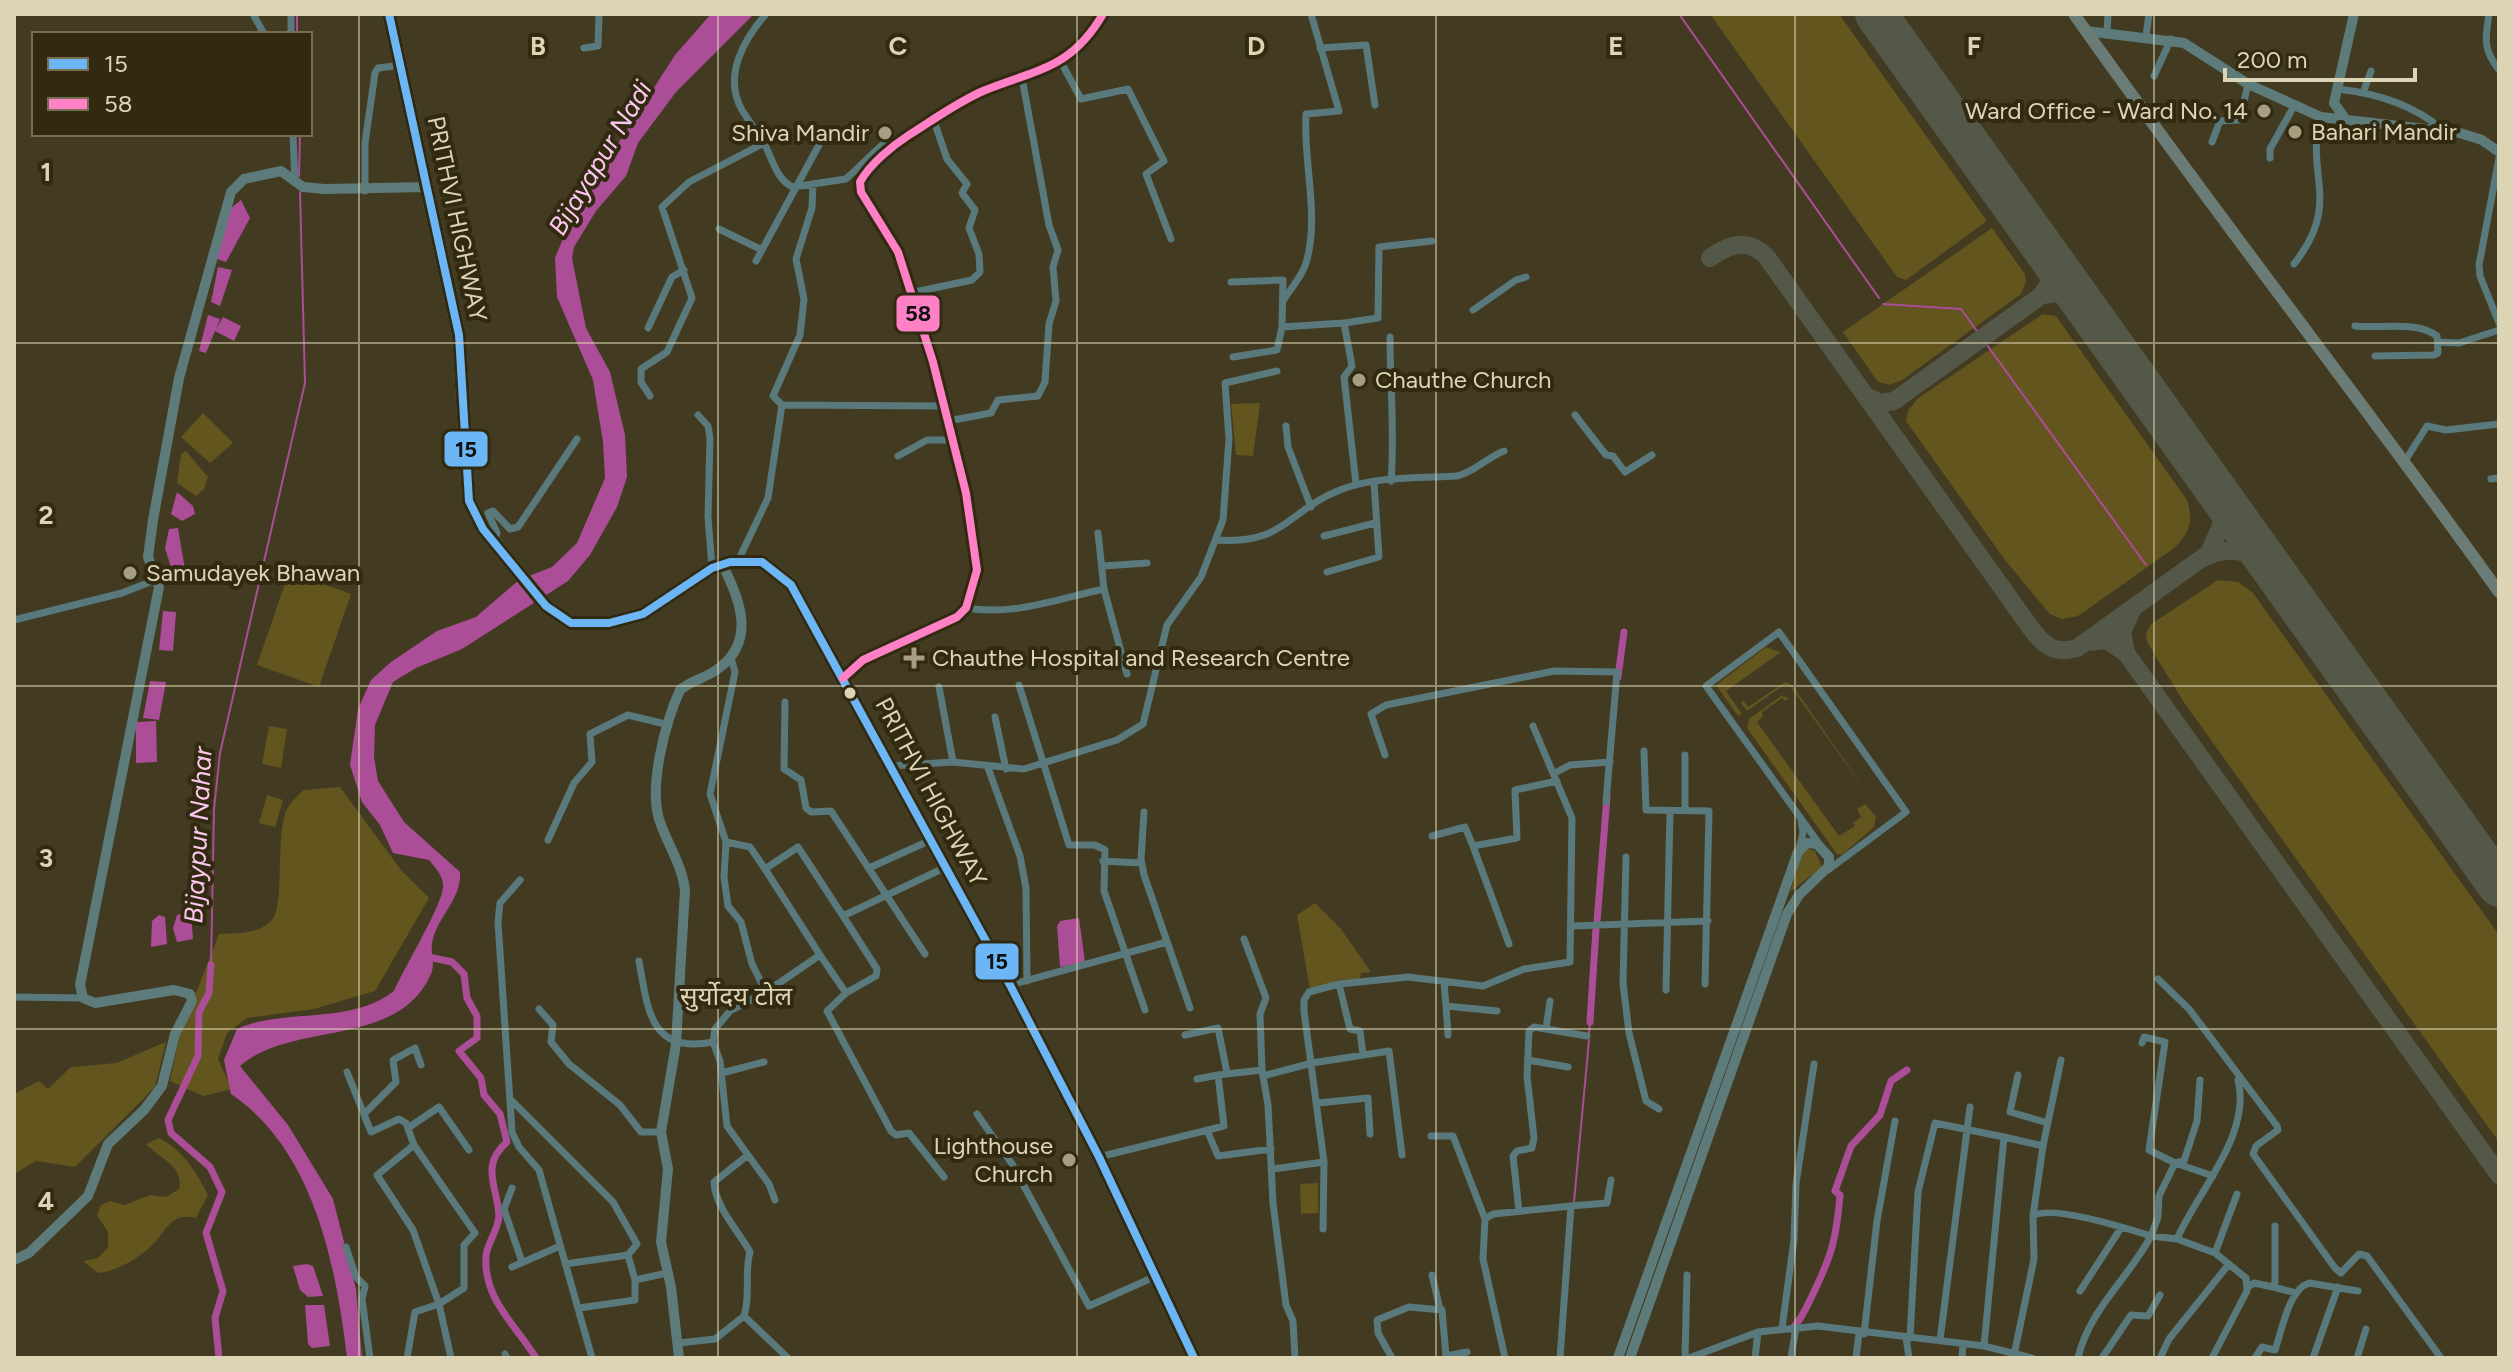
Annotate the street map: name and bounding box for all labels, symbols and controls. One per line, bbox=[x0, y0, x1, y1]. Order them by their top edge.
text: B bbox=[530, 30, 546, 62]
text: C bbox=[889, 30, 908, 62]
text: D bbox=[1247, 30, 1265, 62]
text: E bbox=[1608, 30, 1624, 62]
text: F bbox=[1967, 30, 1981, 62]
legend bbox=[32, 32, 312, 136]
scale bar bbox=[2225, 32, 2415, 82]
text: 200 m bbox=[2237, 45, 2308, 74]
text: 15 bbox=[104, 49, 128, 78]
water label: Bijayapur Nadi bbox=[541, 74, 659, 241]
text: 58 bbox=[104, 89, 133, 118]
place label: Ward Office - Ward No. 14 bbox=[1965, 96, 2248, 125]
marker: Ward Office - Ward No. 14 bbox=[2255, 102, 2273, 120]
street label: PRITHVI HIGHWAY bbox=[422, 114, 494, 325]
place label: Bahari Mandir bbox=[2311, 117, 2457, 146]
place label: Shiva Mandir bbox=[731, 118, 869, 147]
marker: Bahari Mandir bbox=[2286, 123, 2304, 141]
marker: Shiva Mandir bbox=[876, 124, 894, 142]
text: 1 bbox=[41, 156, 51, 188]
line badge: 58 bbox=[895, 294, 941, 333]
text: 58 bbox=[905, 300, 931, 327]
place label: Chauthe Church bbox=[1375, 365, 1551, 394]
marker: Chauthe Church bbox=[1350, 371, 1368, 389]
line badge: 15 bbox=[443, 430, 489, 468]
text: 15 bbox=[455, 436, 477, 463]
text: 2 bbox=[38, 499, 54, 531]
place label: Samudayek Bhawan bbox=[146, 558, 360, 587]
marker: Samudayek Bhawan bbox=[121, 564, 139, 582]
place label: Chauthe Hospital and Research Centre bbox=[932, 643, 1350, 672]
marker: Chauthe Hospital and Research Centre bbox=[903, 647, 925, 669]
unlabelled marker bbox=[842, 685, 858, 701]
street label: PRITHVI HIGHWAY bbox=[870, 693, 994, 891]
water label: Bijaypur Nahar bbox=[177, 745, 219, 924]
text: 3 bbox=[39, 842, 53, 874]
line badge: 15 bbox=[974, 942, 1020, 981]
text: 15 bbox=[986, 948, 1008, 975]
district label: सुर्योदय टोल bbox=[680, 980, 792, 1012]
place label: Lighthouse Church bbox=[933, 1131, 1053, 1188]
marker: Lighthouse Church bbox=[1060, 1151, 1078, 1169]
text: 4 bbox=[38, 1185, 54, 1217]

